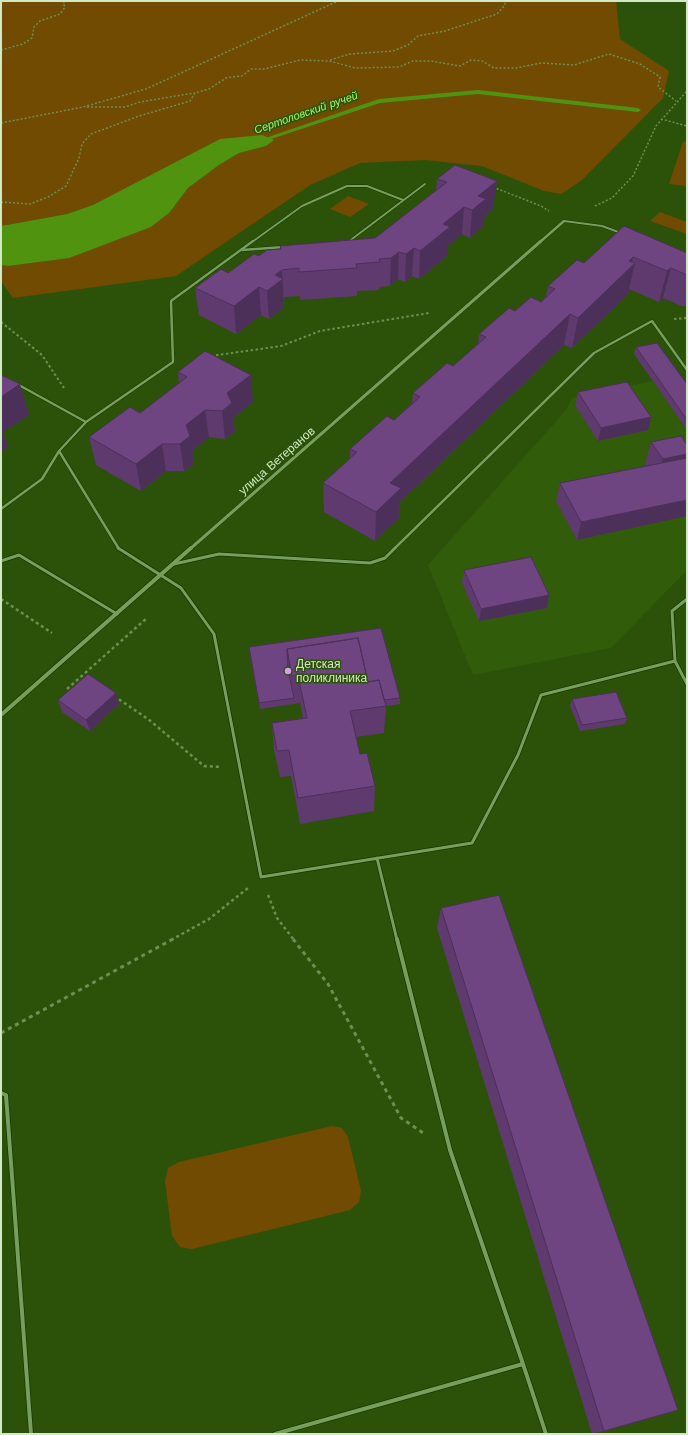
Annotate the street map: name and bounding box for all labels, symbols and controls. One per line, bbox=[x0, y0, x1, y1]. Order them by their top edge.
water label: Сертоловский ручей bbox=[252, 89, 360, 137]
street label: улица Ветеранов bbox=[236, 424, 318, 498]
place label: Детская поликлиника bbox=[296, 657, 367, 685]
marker: Детская поликлиника bbox=[283, 666, 293, 676]

